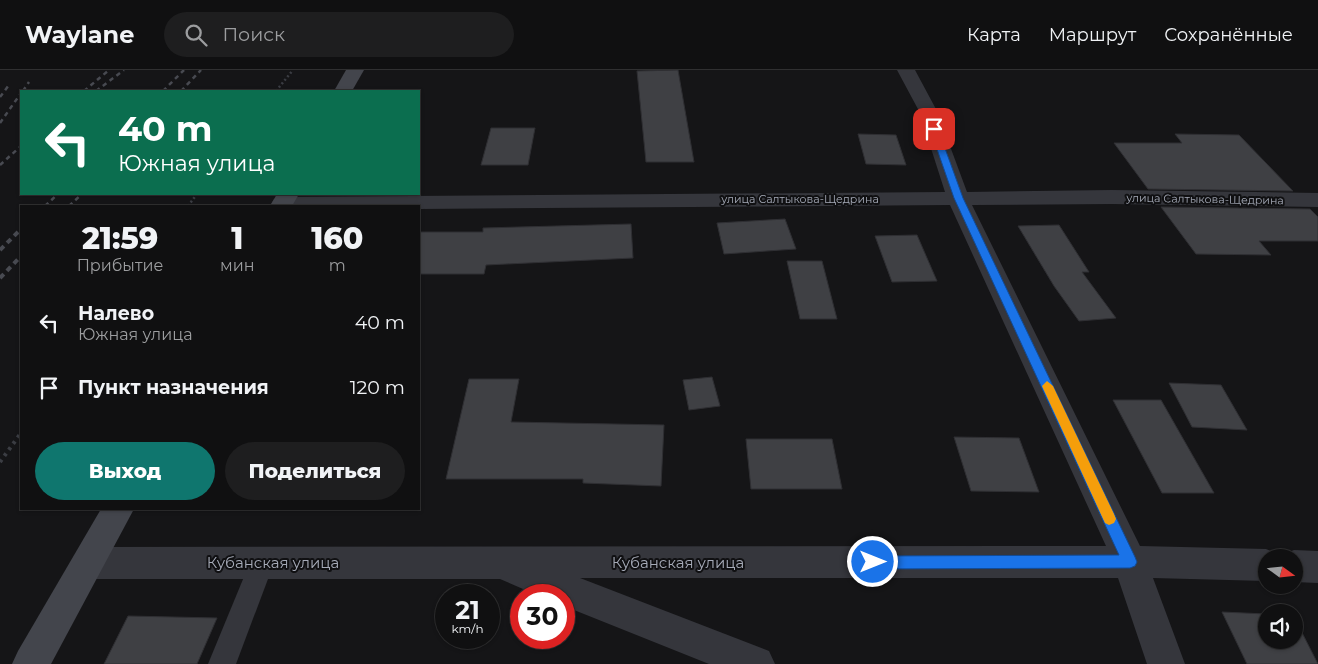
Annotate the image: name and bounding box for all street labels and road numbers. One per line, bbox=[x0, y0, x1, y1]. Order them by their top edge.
street label: улица Салтыкова-Щедрина bbox=[1125, 191, 1284, 207]
street label: улица Салтыкова-Щедрина bbox=[720, 192, 879, 206]
street label: Кубанская улица bbox=[207, 553, 339, 572]
street label: Кубанская улица bbox=[612, 553, 744, 572]

